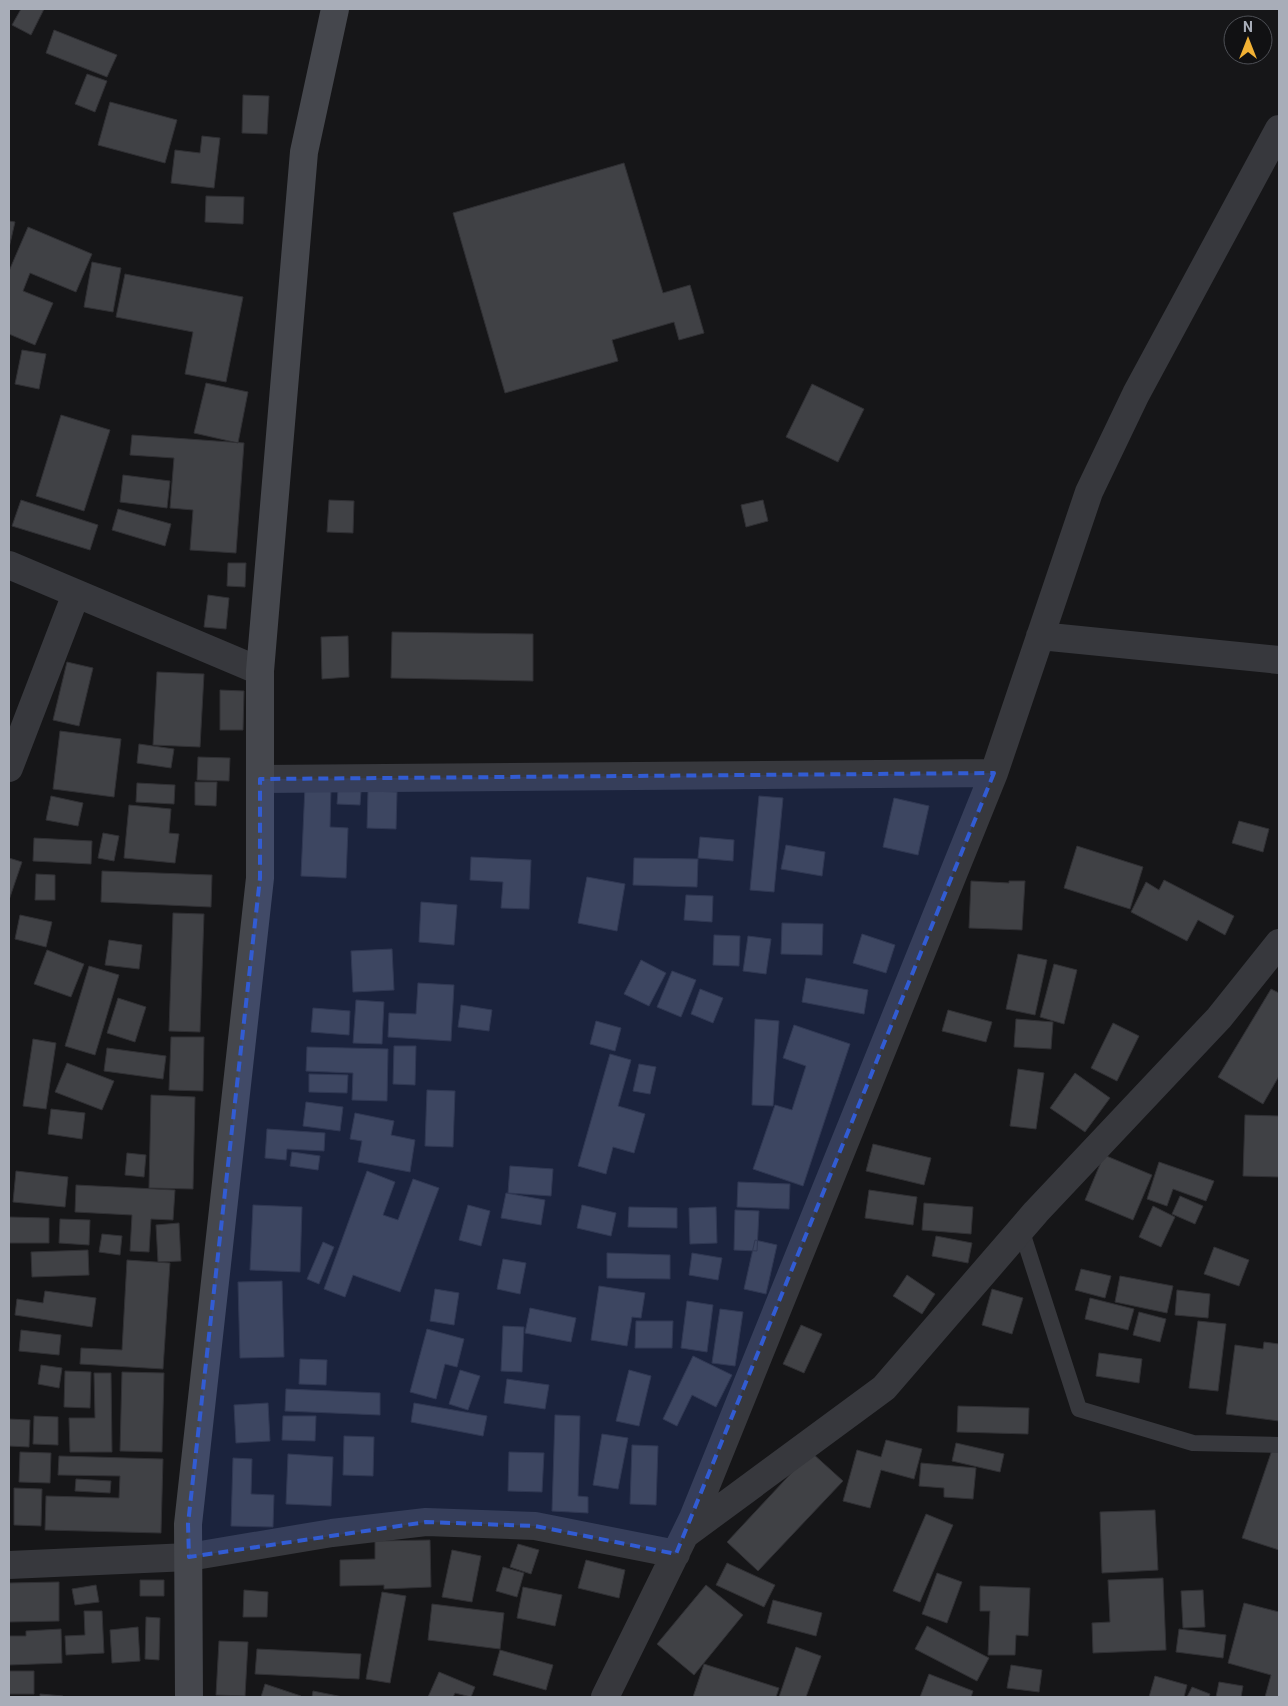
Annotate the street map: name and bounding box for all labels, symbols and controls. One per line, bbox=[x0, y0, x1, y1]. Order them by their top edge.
north arrow bbox=[1223, 15, 1273, 65]
text: N bbox=[1243, 19, 1253, 35]

